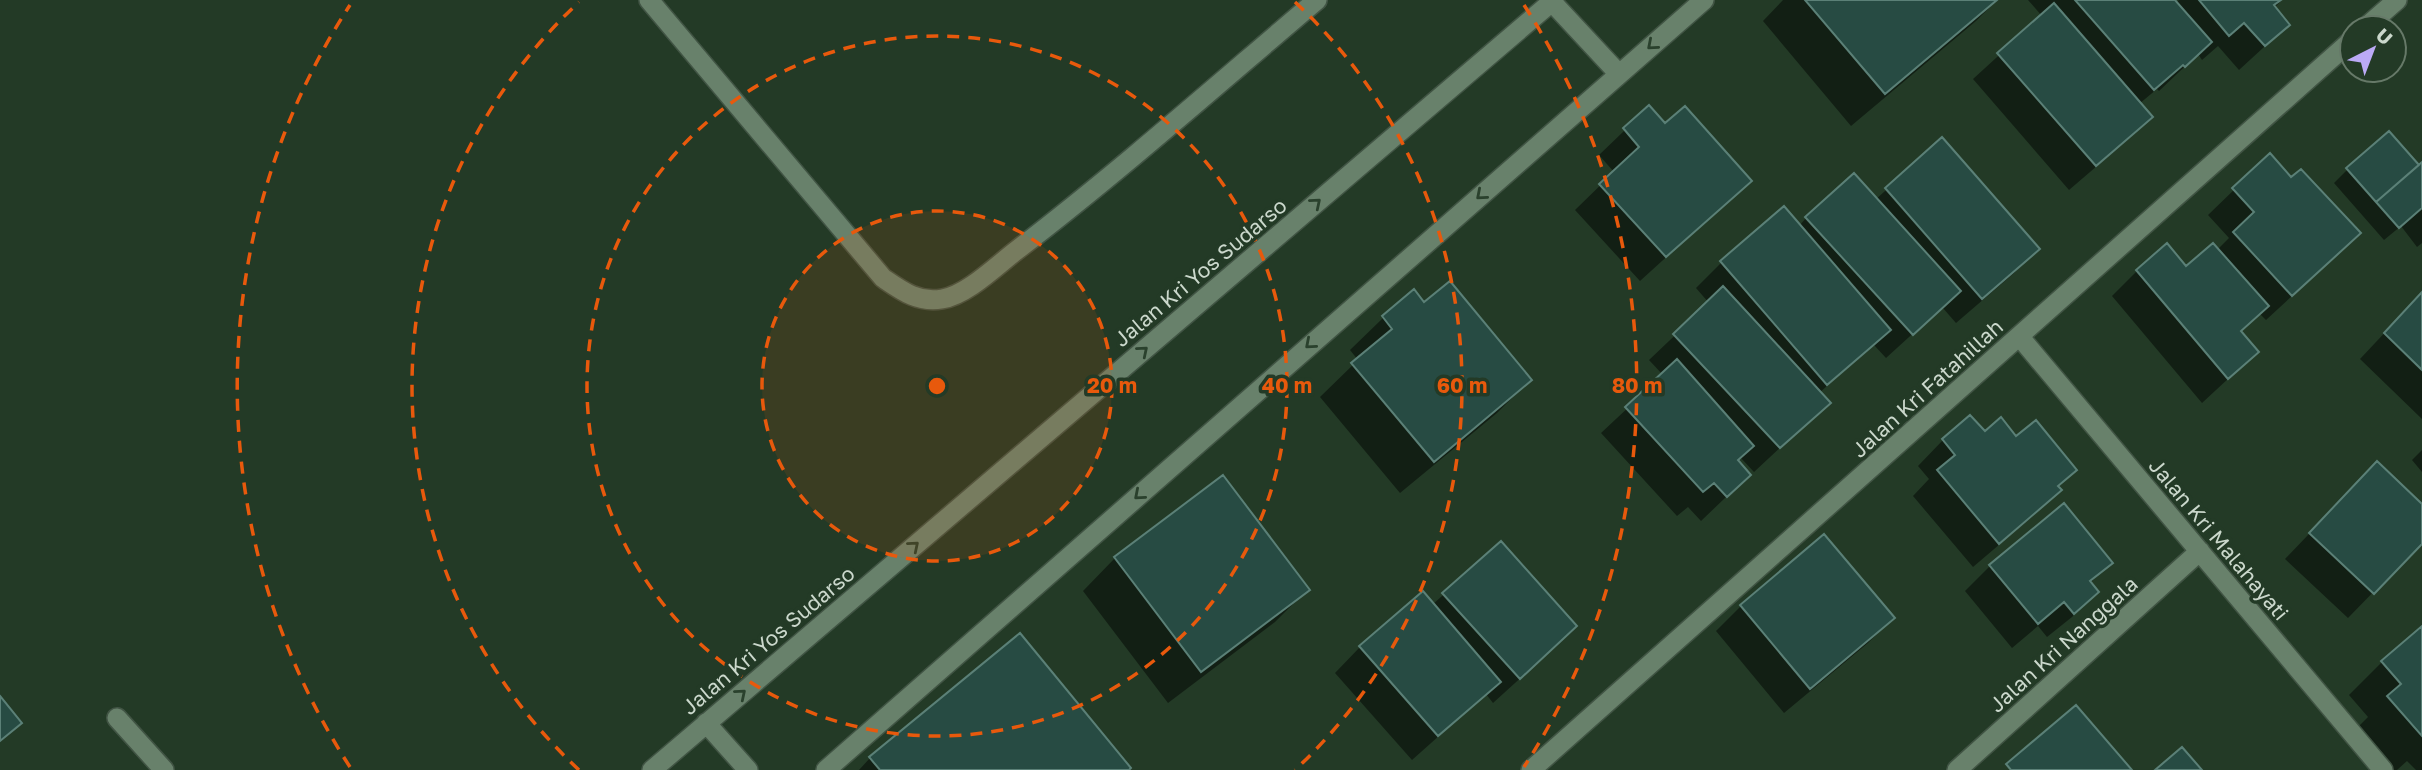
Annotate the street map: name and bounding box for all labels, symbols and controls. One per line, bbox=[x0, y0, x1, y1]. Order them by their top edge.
north arrow bbox=[2338, 14, 2408, 84]
text: U bbox=[2372, 23, 2398, 49]
one-way arrow bbox=[1647, 37, 1660, 49]
one-way arrow bbox=[1476, 187, 1489, 199]
street label: Jalan Kri Yos Sudarso bbox=[1108, 192, 1292, 352]
one-way arrow bbox=[1308, 199, 1321, 211]
street label: Jalan Kri Fatahillah bbox=[1846, 313, 2008, 463]
one-way arrow bbox=[1305, 336, 1318, 348]
one-way arrow bbox=[1135, 347, 1148, 359]
text: 20 m bbox=[1087, 372, 1137, 398]
text: 40 m bbox=[1262, 372, 1312, 398]
text: 60 m bbox=[1437, 372, 1487, 398]
text: 80 m bbox=[1612, 372, 1662, 398]
centre of rings bbox=[925, 374, 949, 398]
street label: Jalan Kri Malahayati bbox=[2144, 453, 2294, 625]
one-way arrow bbox=[1134, 487, 1147, 499]
one-way arrow bbox=[906, 542, 919, 554]
street label: Jalan Kri Yos Sudarso bbox=[676, 560, 860, 720]
street label: Jalan Kri Nanggala bbox=[1983, 570, 2143, 718]
one-way arrow bbox=[732, 690, 745, 702]

